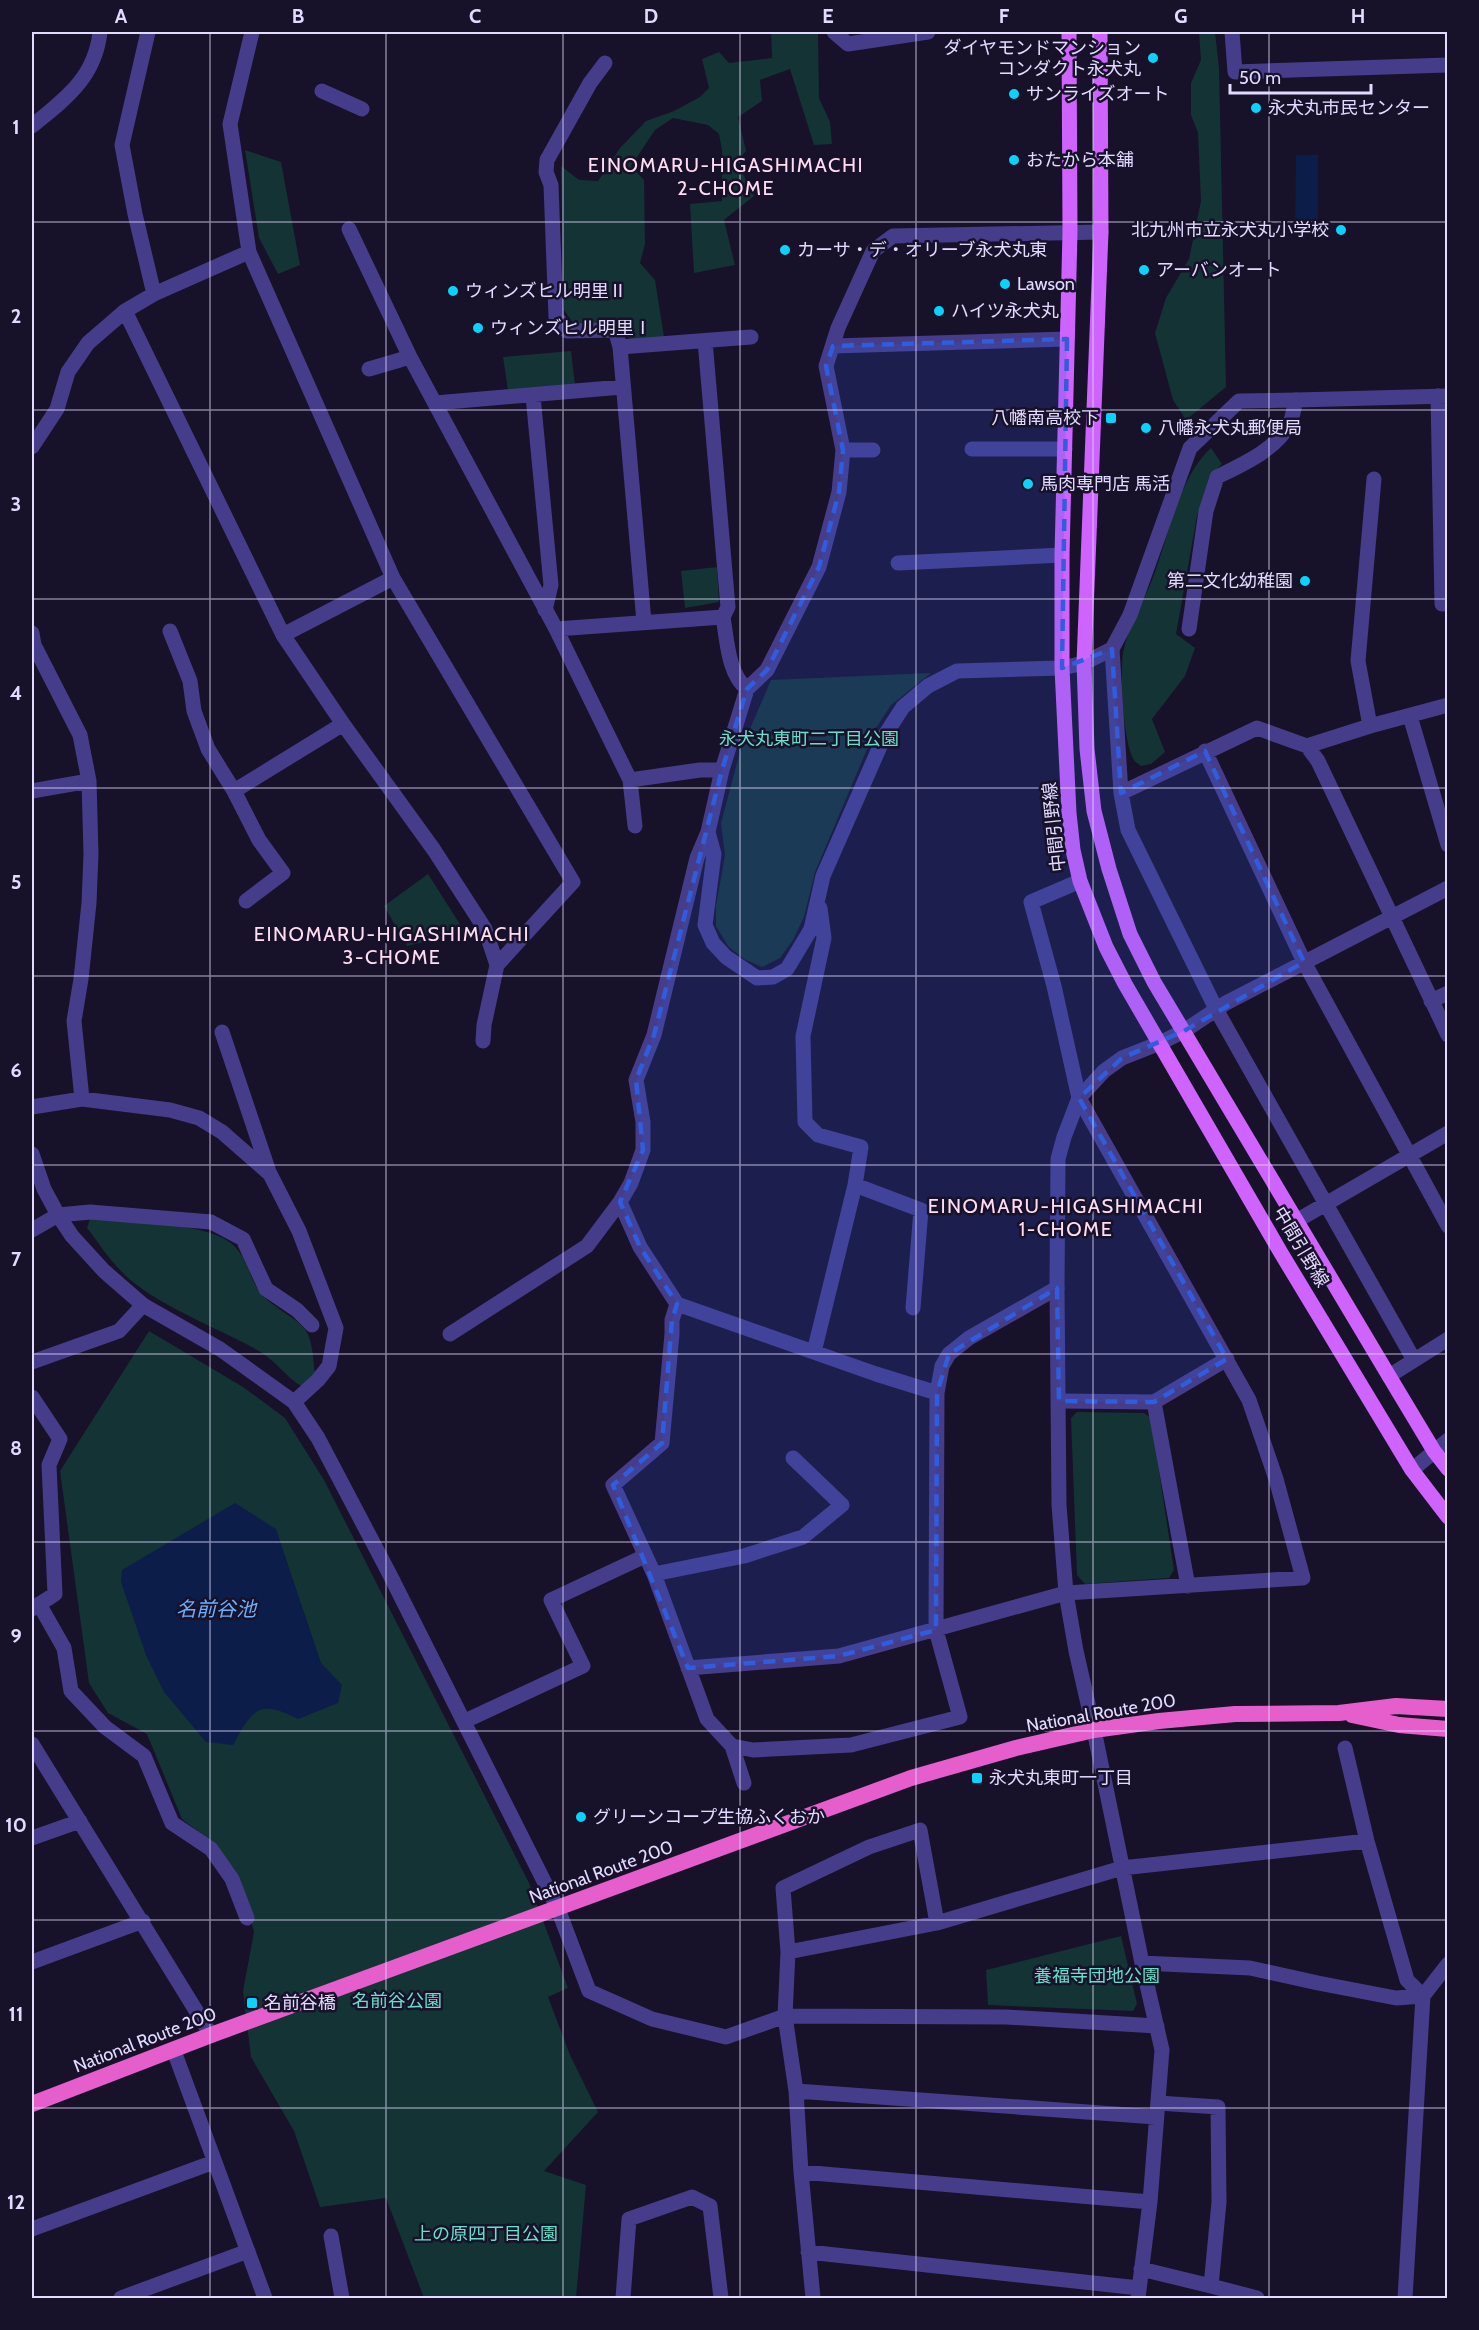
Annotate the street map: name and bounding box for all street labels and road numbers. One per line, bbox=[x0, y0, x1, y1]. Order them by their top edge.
street label: 中間引野線 bbox=[1038, 781, 1070, 873]
street label: 中間引野線 bbox=[1268, 1203, 1334, 1291]
street label: National Route 200 bbox=[1025, 1689, 1177, 1737]
street label: National Route 200 bbox=[526, 1836, 676, 1908]
street label: National Route 200 bbox=[70, 2003, 220, 2077]

